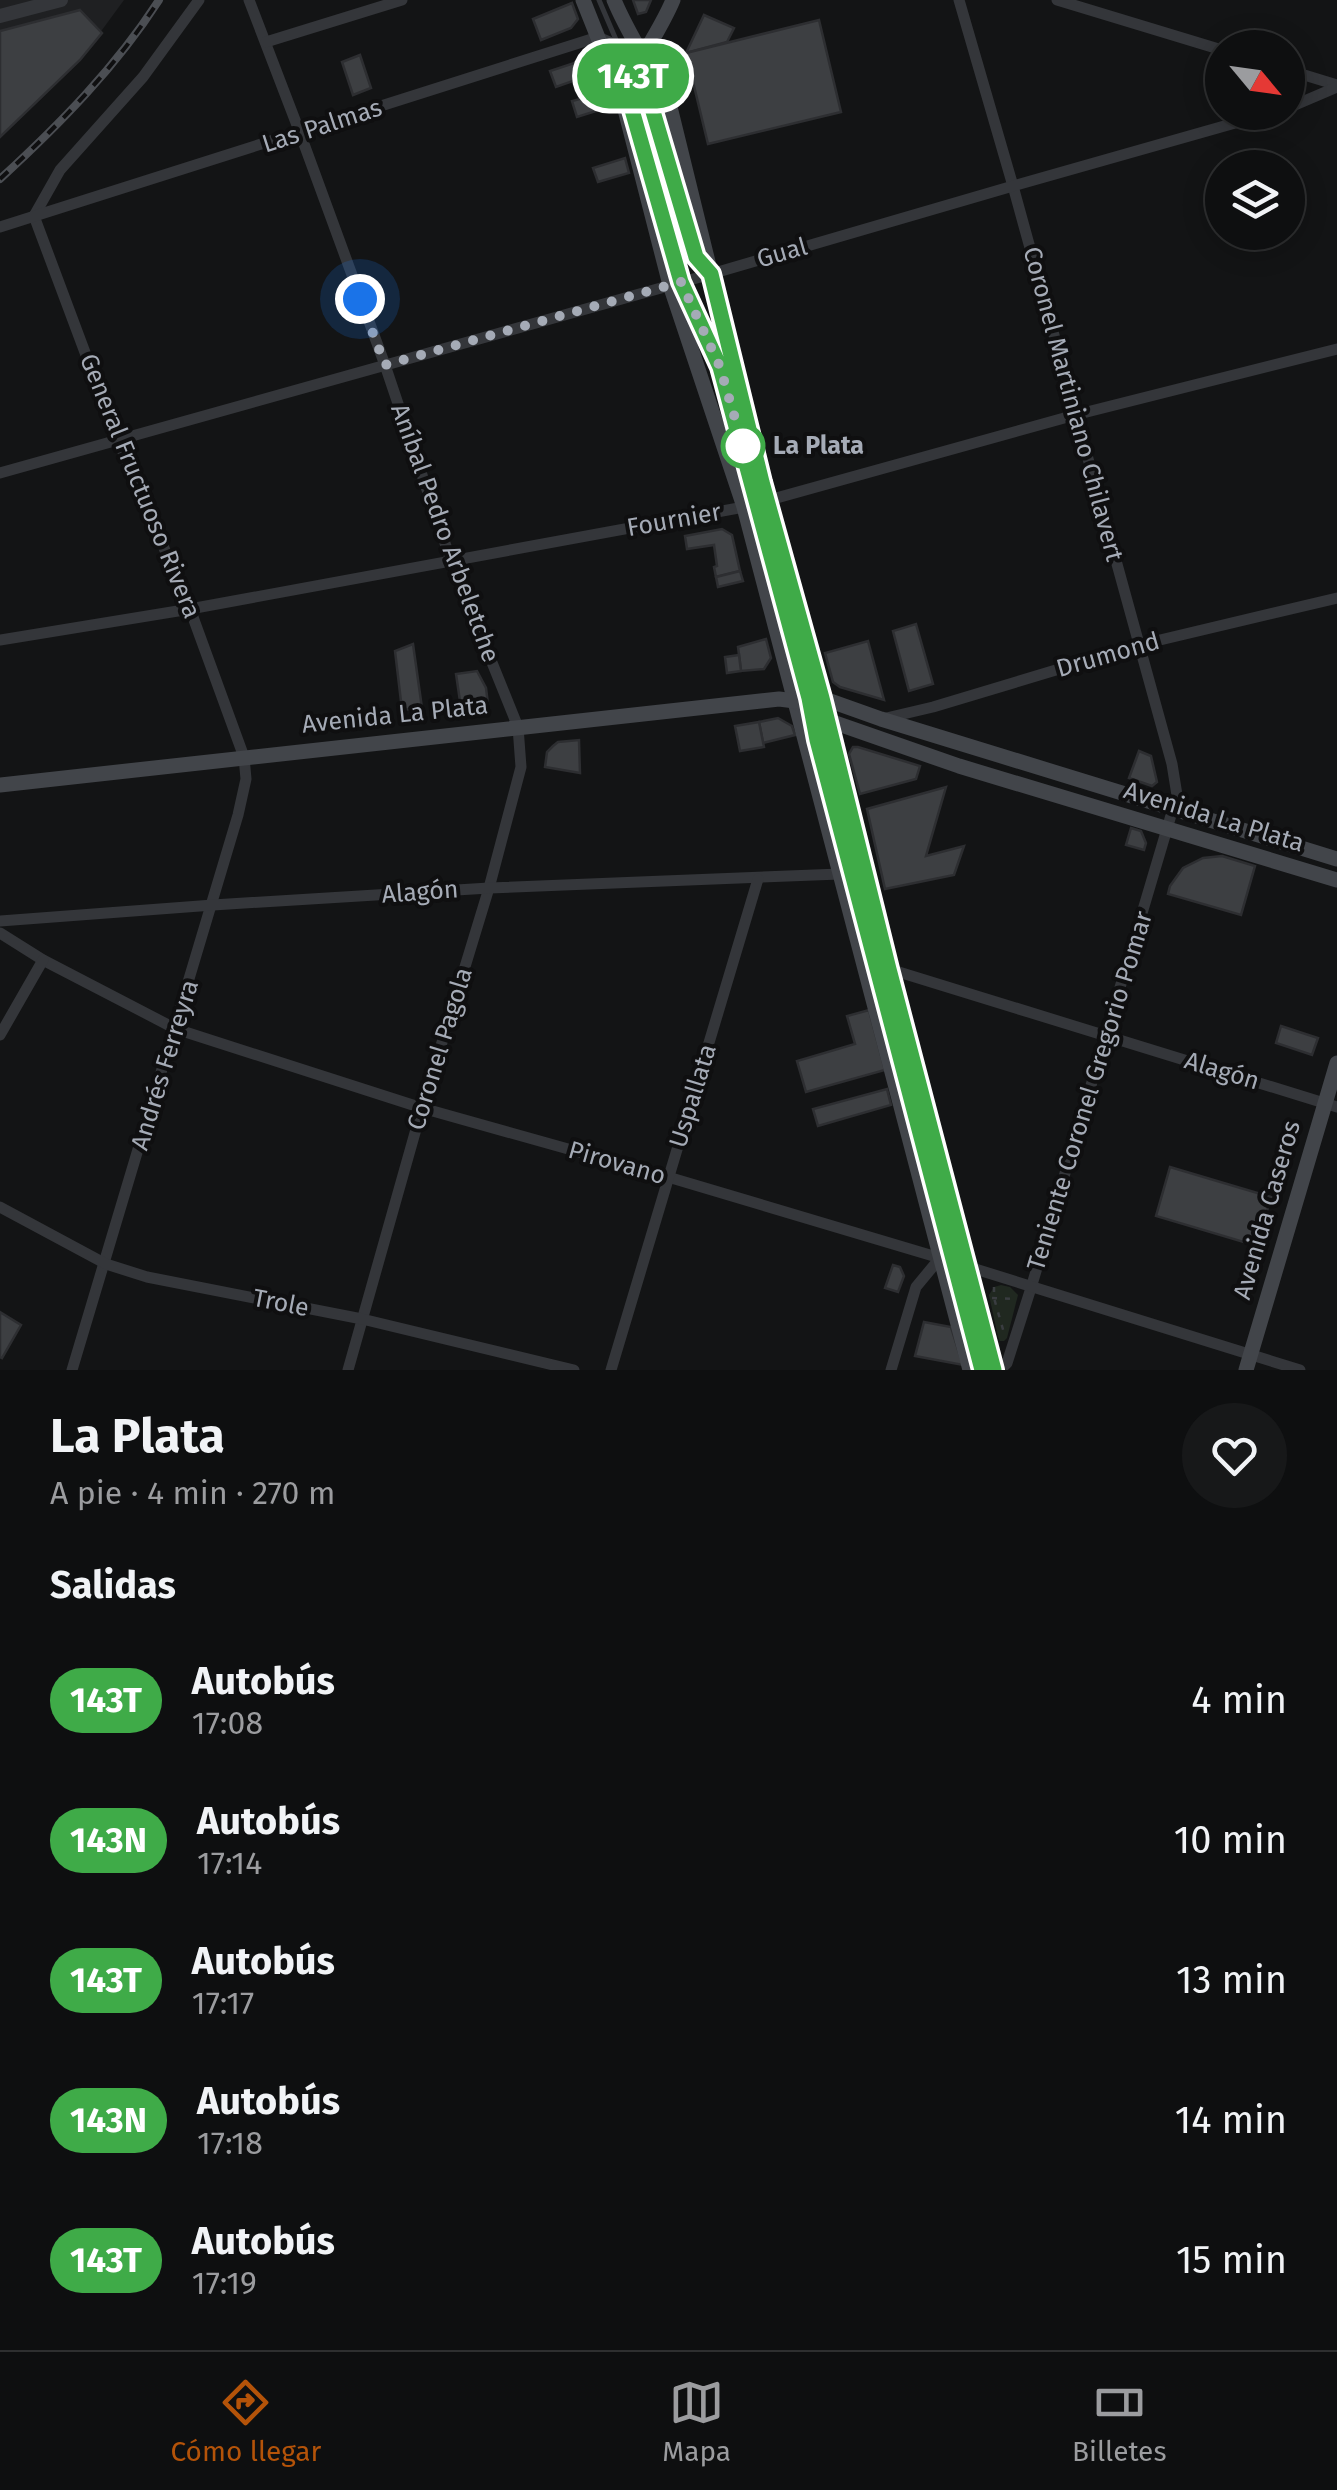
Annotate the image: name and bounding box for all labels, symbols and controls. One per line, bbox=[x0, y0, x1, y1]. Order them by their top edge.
north arrow bbox=[1205, 30, 1305, 130]
map controls bbox=[1205, 30, 1305, 250]
line badge: 143T bbox=[563, 44, 703, 108]
text: 143T bbox=[597, 55, 669, 97]
street label: Las Palmas bbox=[258, 93, 386, 159]
button: layers bbox=[1205, 150, 1305, 250]
street label: Gual bbox=[753, 232, 811, 274]
street label: Coronel Martiniano Chilavert bbox=[1017, 244, 1130, 565]
your location bbox=[335, 274, 385, 324]
street label: General Fructuoso Rivera bbox=[73, 349, 207, 623]
street label: Aníbal Pedro Arbeletche bbox=[384, 400, 506, 666]
marker: La Plata bbox=[722, 425, 764, 467]
place label: La Plata bbox=[773, 431, 864, 461]
street label: Fournier bbox=[625, 497, 724, 543]
street label: Drumond bbox=[1053, 626, 1163, 684]
street label: Avenida La Plata bbox=[300, 690, 490, 740]
street label: Avenida La Plata bbox=[1120, 775, 1308, 859]
street label: Alagón bbox=[381, 874, 459, 910]
street label: Teniente Coronel Gregorio Pomar bbox=[1021, 907, 1159, 1274]
street label: Coronel Pagola bbox=[401, 964, 479, 1134]
street label: Andrés Ferreyra bbox=[125, 976, 205, 1154]
street label: Uspallata bbox=[663, 1041, 723, 1151]
street label: Alagón bbox=[1181, 1045, 1263, 1097]
street label: Avenida Caseros bbox=[1227, 1117, 1307, 1303]
street label: Pirovano bbox=[565, 1135, 669, 1191]
street label: Trole bbox=[250, 1283, 312, 1323]
button: heart bbox=[1182, 1403, 1287, 1508]
text: La Plata bbox=[50, 1407, 225, 1465]
text: A pie · 4 min · 270 m bbox=[50, 1474, 335, 1512]
text: Salidas bbox=[50, 1562, 176, 1608]
text: Autobús bbox=[192, 1658, 335, 1704]
text: 4 min bbox=[1191, 1677, 1287, 1723]
text: 143T bbox=[70, 1679, 142, 1721]
text: 17:08 bbox=[192, 1704, 263, 1742]
text: Autobús bbox=[197, 1798, 340, 1844]
text: 10 min bbox=[1174, 1817, 1287, 1863]
text: 143N bbox=[70, 1819, 147, 1861]
text: 17:14 bbox=[197, 1844, 262, 1882]
text: Autobús bbox=[192, 1938, 335, 1984]
text: 13 min bbox=[1176, 1957, 1287, 2003]
text: 143T bbox=[70, 1959, 142, 2001]
text: 17:17 bbox=[192, 1984, 254, 2022]
text: Autobús bbox=[197, 2078, 340, 2124]
text: 14 min bbox=[1175, 2097, 1287, 2143]
text: 143N bbox=[70, 2099, 147, 2141]
text: 17:18 bbox=[197, 2124, 263, 2162]
text: Autobús bbox=[192, 2218, 335, 2264]
text: 15 min bbox=[1176, 2237, 1287, 2283]
text: 143T bbox=[70, 2239, 142, 2281]
text: 17:19 bbox=[192, 2264, 257, 2302]
tab: Cómo llegar bbox=[171, 2375, 321, 2468]
tab: Mapa bbox=[662, 2375, 731, 2468]
tab: Billetes bbox=[1072, 2375, 1166, 2468]

